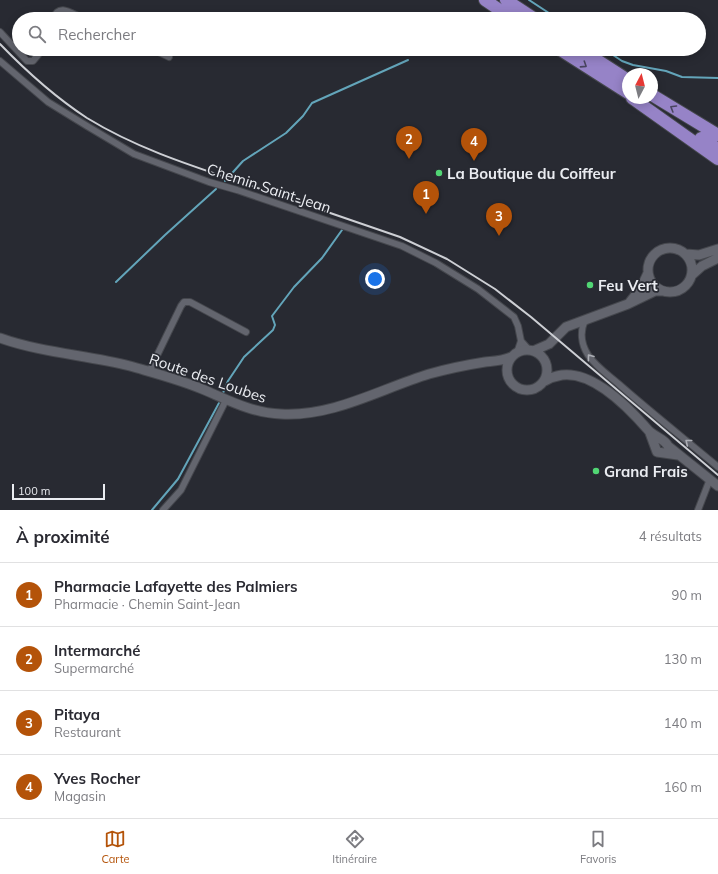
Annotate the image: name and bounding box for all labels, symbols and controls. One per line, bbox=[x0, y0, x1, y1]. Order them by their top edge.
search box bbox=[12, 12, 706, 56]
icon: search bbox=[26, 23, 48, 45]
text: Rechercher bbox=[58, 25, 136, 44]
one-way arrow bbox=[580, 60, 587, 68]
north arrow bbox=[622, 68, 658, 104]
one-way arrow bbox=[670, 105, 677, 112]
pin: 2 bbox=[396, 126, 422, 159]
pin: 4 bbox=[461, 128, 487, 161]
street label: Chemin Saint-Jean bbox=[205, 159, 333, 217]
place label: La Boutique du Coiffeur bbox=[447, 164, 616, 183]
marker: La Boutique du Coiffeur bbox=[434, 168, 444, 178]
pin: 1 bbox=[413, 181, 439, 214]
pin: 3 bbox=[486, 203, 512, 236]
your location bbox=[365, 269, 385, 289]
place label: Feu Vert bbox=[598, 276, 658, 295]
marker: Feu Vert bbox=[585, 280, 595, 290]
street label: Route des Loubes bbox=[147, 349, 269, 407]
one-way arrow bbox=[588, 354, 595, 361]
one-way arrow bbox=[685, 440, 692, 447]
place label: Grand Frais bbox=[604, 462, 688, 481]
marker: Grand Frais bbox=[591, 466, 601, 476]
scale bar bbox=[12, 482, 105, 501]
text: 100 m bbox=[18, 484, 50, 498]
text: À proximité bbox=[16, 526, 110, 547]
text: 4 résultats bbox=[639, 528, 702, 544]
text: Pharmacie Lafayette des Palmiers bbox=[54, 577, 298, 596]
text: 1 bbox=[25, 587, 33, 603]
text: 90 m bbox=[672, 587, 702, 603]
text: Pharmacie · Chemin Saint-Jean bbox=[54, 596, 240, 612]
text: Intermarché bbox=[54, 641, 140, 660]
text: 2 bbox=[25, 651, 33, 667]
text: 130 m bbox=[664, 651, 702, 667]
text: Supermarché bbox=[54, 660, 134, 676]
text: Pitaya bbox=[54, 705, 100, 724]
text: 3 bbox=[25, 715, 33, 731]
text: 140 m bbox=[664, 715, 702, 731]
text: Restaurant bbox=[54, 724, 121, 740]
text: Yves Rocher bbox=[54, 769, 140, 788]
text: 4 bbox=[25, 779, 33, 795]
text: 160 m bbox=[664, 779, 702, 795]
text: Magasin bbox=[54, 788, 106, 804]
tab: Carte bbox=[101, 828, 129, 866]
tab: Itinéraire bbox=[332, 828, 377, 866]
tab: Favoris bbox=[580, 828, 617, 866]

